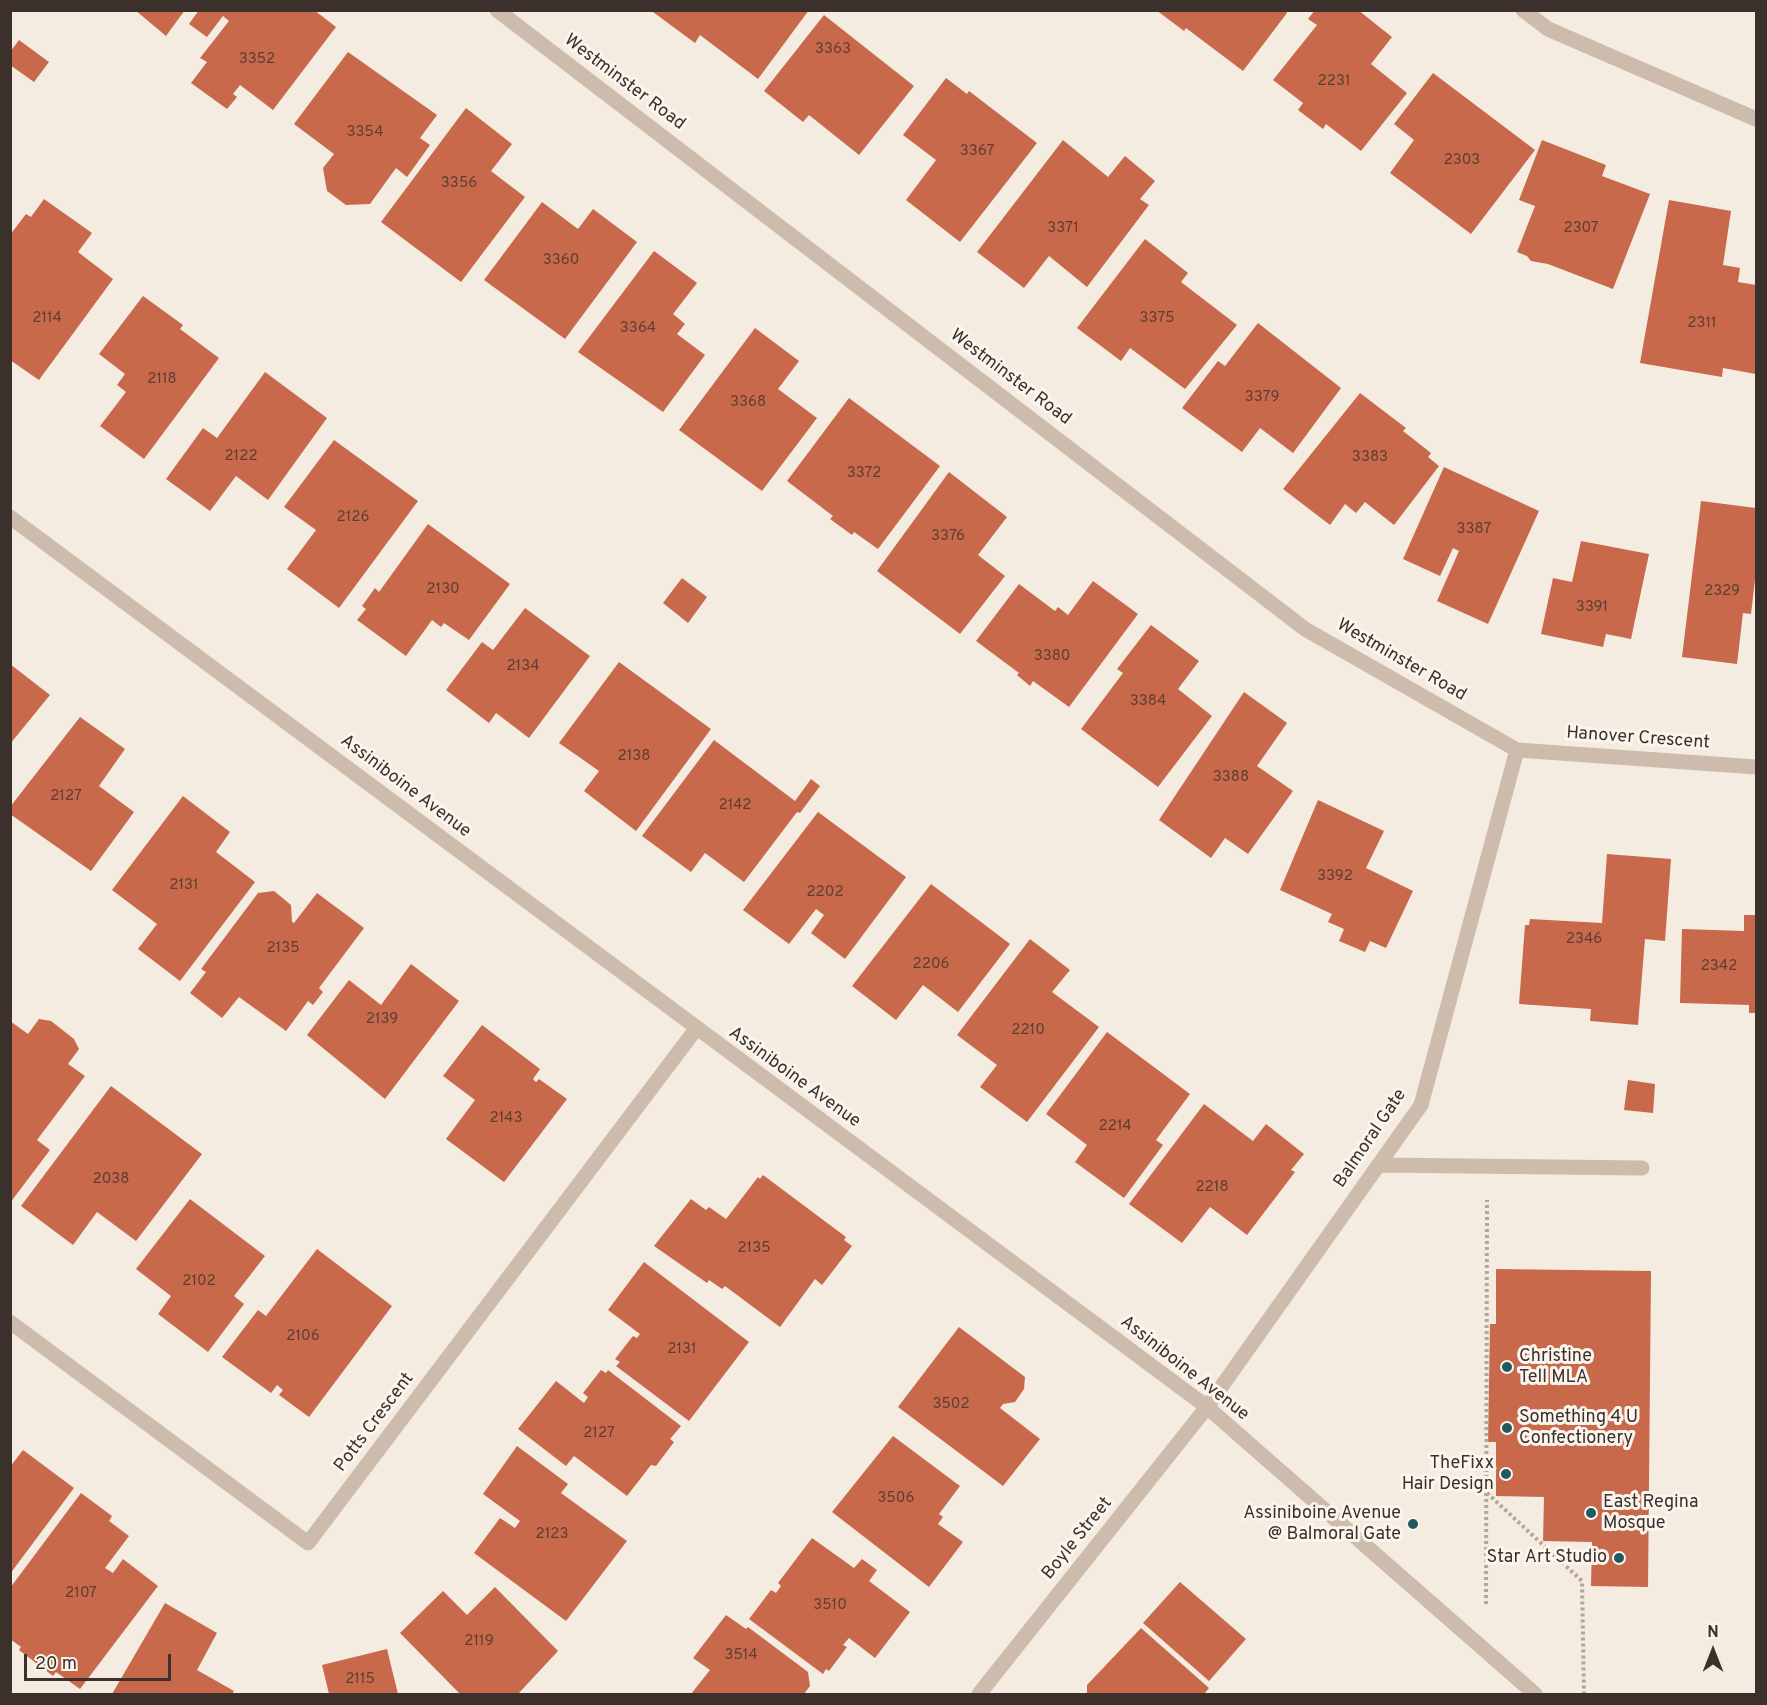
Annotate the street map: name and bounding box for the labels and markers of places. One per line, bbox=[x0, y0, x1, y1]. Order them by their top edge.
place label: Christine Tell MLA bbox=[1519, 1346, 1592, 1388]
marker: Christine Tell MLA bbox=[1500, 1360, 1514, 1374]
place label: Something 4 U Confectionery bbox=[1519, 1407, 1638, 1450]
marker: Something 4 U Confectionery bbox=[1500, 1421, 1514, 1435]
place label: TheFixx Hair Design bbox=[1402, 1453, 1494, 1496]
marker: TheFixx Hair Design bbox=[1499, 1467, 1513, 1481]
place label: East Regina Mosque bbox=[1603, 1492, 1698, 1534]
place label: Assiniboine Avenue @ Balmoral Gate bbox=[1243, 1503, 1401, 1546]
marker: East Regina Mosque bbox=[1584, 1506, 1598, 1520]
marker: Assiniboine Avenue @ Balmoral Gate bbox=[1406, 1517, 1420, 1531]
place label: Star Art Studio bbox=[1487, 1547, 1607, 1569]
marker: Star Art Studio bbox=[1612, 1551, 1626, 1565]

